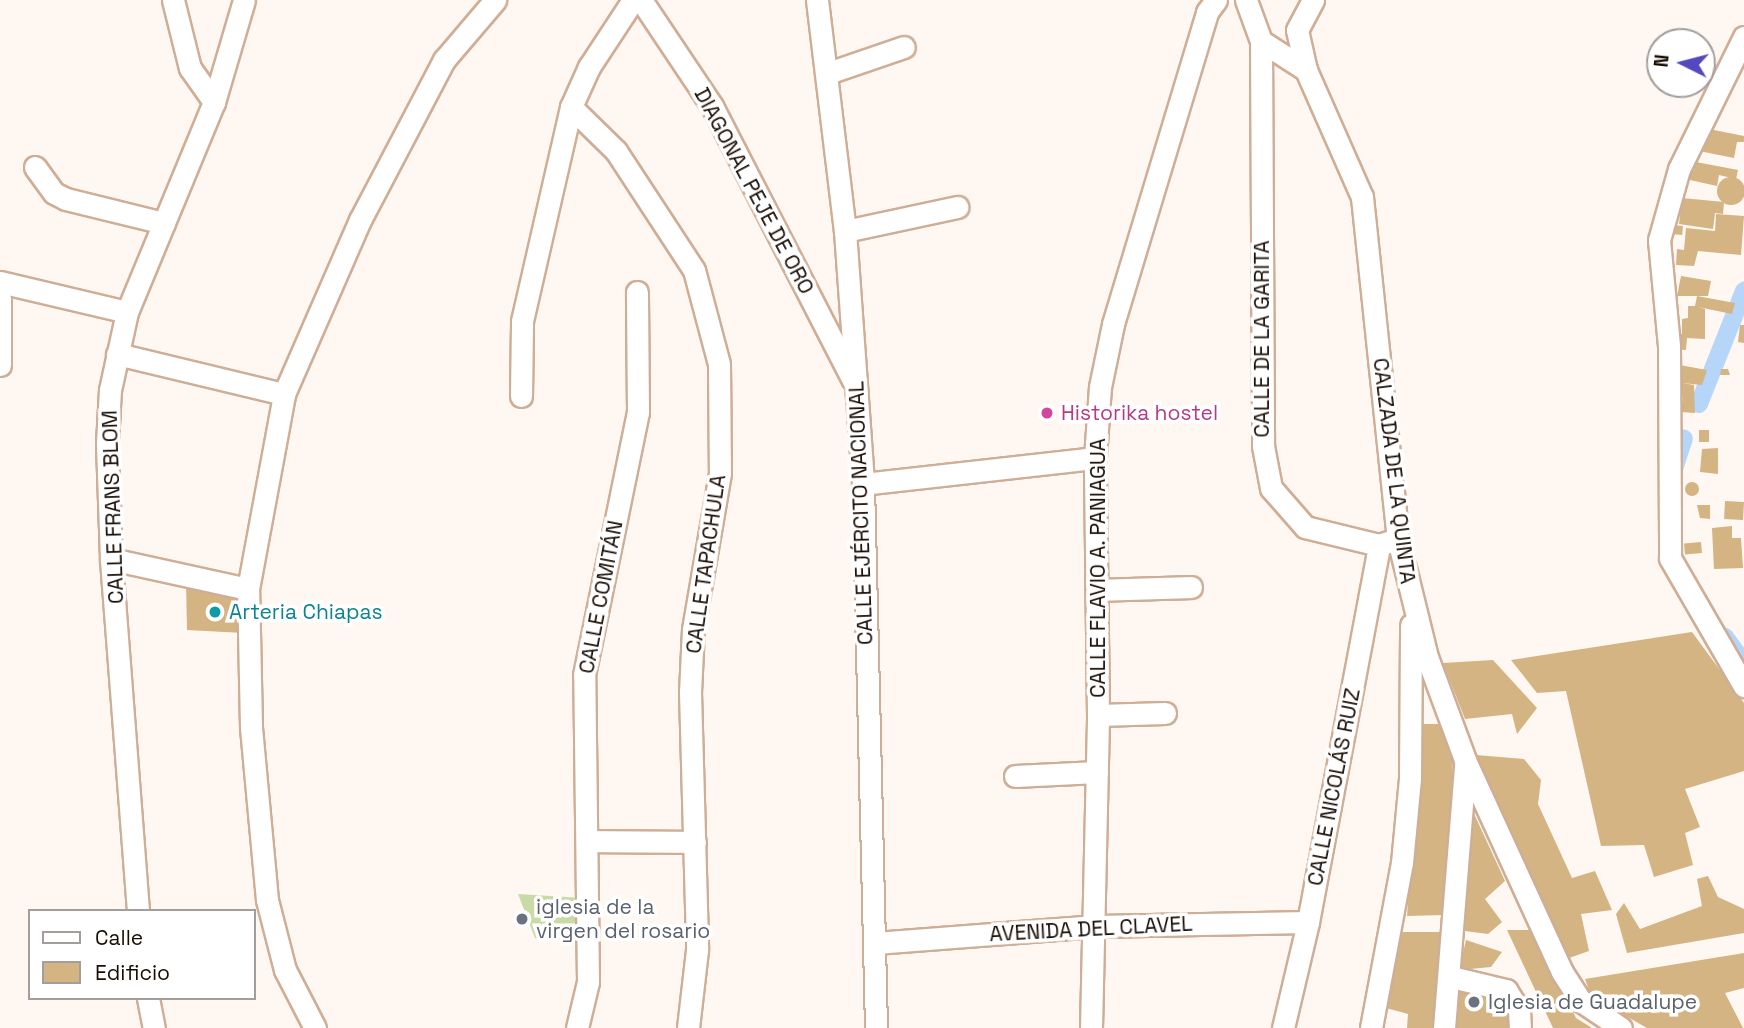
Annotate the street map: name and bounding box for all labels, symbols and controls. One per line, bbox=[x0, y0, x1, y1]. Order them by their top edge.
north arrow bbox=[1646, 28, 1716, 98]
text: N bbox=[1649, 53, 1675, 69]
street label: DIAGONAL PEJE DE ORO bbox=[689, 83, 819, 299]
street label: CALLE DE LA GARITA bbox=[1249, 240, 1275, 438]
street label: CALZADA DE LA QUINTA bbox=[1368, 356, 1420, 586]
street label: CALLE EJÉRCITO NACIONAL bbox=[844, 381, 878, 645]
place label: Historika hostel bbox=[1061, 400, 1218, 426]
marker: Historika hostel bbox=[1039, 405, 1055, 421]
street label: CALLE FRANS BLOM bbox=[97, 410, 129, 604]
street label: CALLE FLAVIO A. PANIAGUA bbox=[1085, 438, 1111, 698]
street label: CALLE TAPACHULA bbox=[681, 473, 731, 655]
street label: CALLE COMITÁN bbox=[574, 518, 628, 676]
place label: Arteria Chiapas bbox=[229, 599, 383, 625]
marker: Arteria Chiapas bbox=[207, 604, 223, 620]
street label: CALLE NICOLÁS RUIZ bbox=[1302, 686, 1366, 888]
place label: iglesia de la virgen del rosario bbox=[536, 894, 710, 944]
legend bbox=[28, 909, 256, 1000]
marker: iglesia de la virgen del rosario bbox=[514, 911, 530, 927]
street label: AVENIDA DEL CLAVEL bbox=[988, 911, 1194, 947]
text: Calle bbox=[95, 924, 143, 951]
text: Edificio bbox=[95, 959, 170, 986]
place label: Iglesia de Guadalupe bbox=[1488, 989, 1697, 1015]
marker: Iglesia de Guadalupe bbox=[1466, 994, 1482, 1010]

